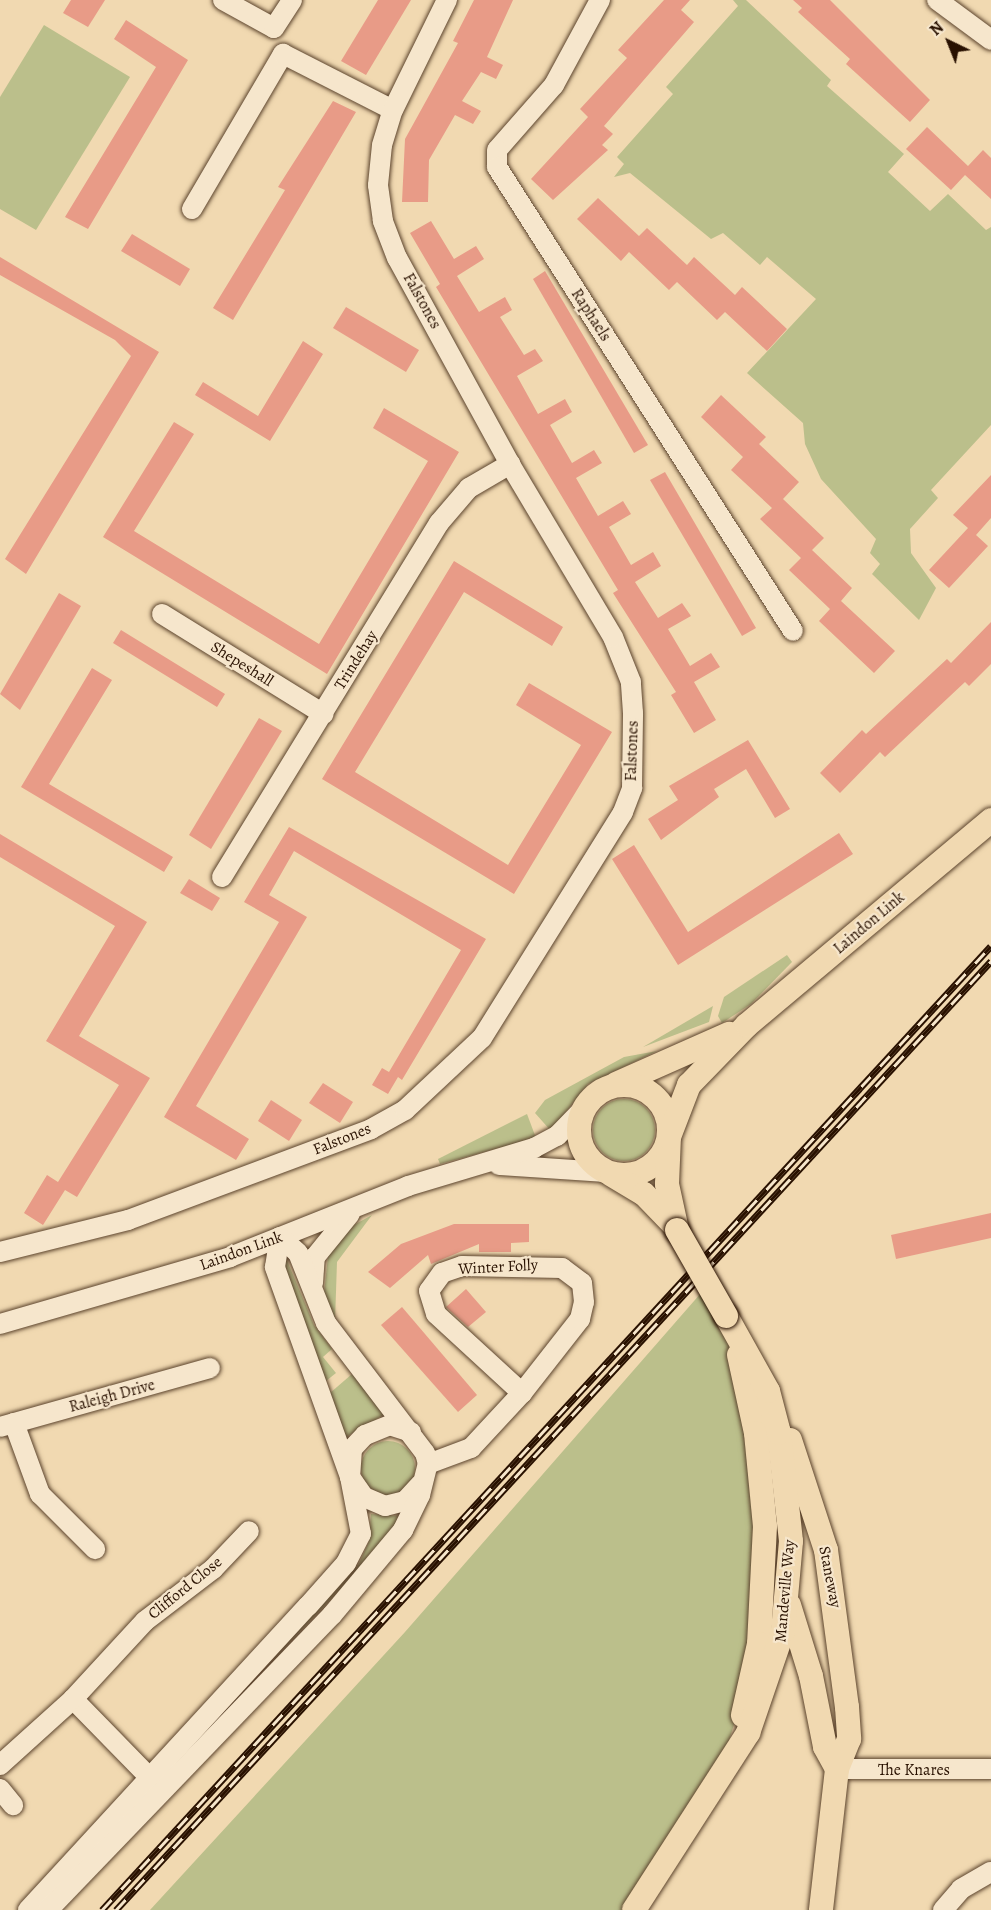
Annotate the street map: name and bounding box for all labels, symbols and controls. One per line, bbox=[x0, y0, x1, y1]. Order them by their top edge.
north arrow bbox=[919, 12, 979, 72]
text: N bbox=[925, 17, 948, 41]
street label: Falstones bbox=[399, 270, 445, 332]
street label: Raphaels bbox=[567, 285, 615, 345]
street label: Trindehay bbox=[330, 627, 382, 693]
street label: Shepeshall bbox=[207, 637, 277, 691]
street label: Falstones bbox=[621, 720, 643, 782]
street label: Laindon Link bbox=[830, 888, 908, 958]
street label: Falstones bbox=[310, 1119, 374, 1159]
street label: Laindon Link bbox=[197, 1227, 285, 1275]
street label: Winter Folly bbox=[458, 1255, 538, 1279]
street label: Raleigh Drive bbox=[67, 1375, 157, 1417]
street label: Mandeville Way bbox=[771, 1539, 799, 1643]
street label: Staneway bbox=[815, 1545, 845, 1609]
street label: Clifford Close bbox=[144, 1552, 226, 1624]
street label: The Knares bbox=[878, 1760, 950, 1780]

